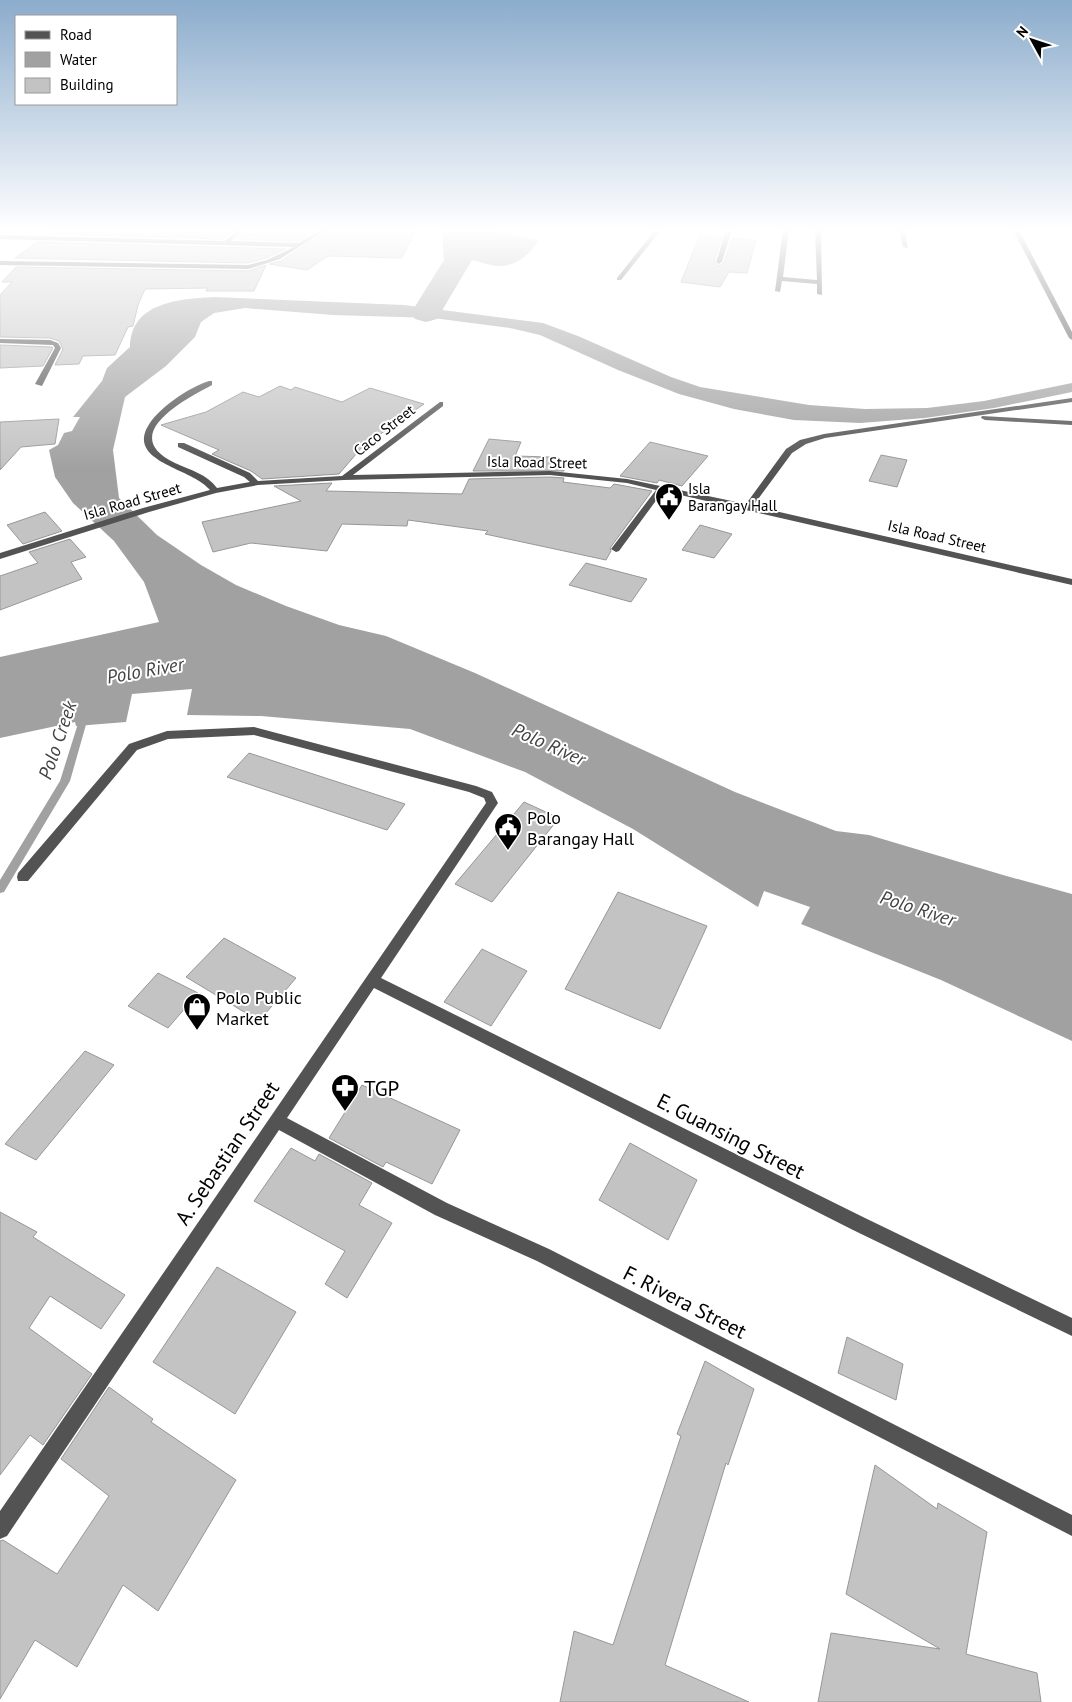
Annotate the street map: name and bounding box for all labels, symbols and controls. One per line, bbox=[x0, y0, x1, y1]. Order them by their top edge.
legend bbox=[15, 15, 178, 105]
north arrow bbox=[1007, 15, 1057, 65]
text: N bbox=[1012, 22, 1032, 41]
text: Road bbox=[60, 25, 92, 44]
text: Water bbox=[60, 50, 97, 69]
text: Building bbox=[60, 75, 114, 94]
street label: Caco Street bbox=[350, 400, 418, 460]
street label: Isla Road Street bbox=[487, 452, 587, 472]
street label: Isla Road Street bbox=[81, 478, 183, 524]
place label: Isla Barangay Hall bbox=[688, 479, 778, 515]
public building icon: Isla Barangay Hall bbox=[654, 482, 684, 521]
street label: Isla Road Street bbox=[886, 515, 988, 557]
water label: Polo River bbox=[105, 651, 187, 689]
water label: Polo Creek bbox=[32, 696, 82, 782]
water label: Polo River bbox=[509, 717, 591, 772]
place label: Polo Barangay Hall bbox=[527, 806, 635, 850]
public building icon: Polo Barangay Hall bbox=[493, 812, 523, 851]
water label: Polo River bbox=[877, 885, 960, 932]
place label: Polo Public Market bbox=[216, 986, 302, 1030]
shop icon: Polo Public Market bbox=[182, 992, 212, 1031]
pharmacy icon: TGP bbox=[330, 1073, 360, 1112]
place label: TGP bbox=[364, 1075, 399, 1102]
street label: A. Sebastian Street bbox=[169, 1076, 285, 1230]
street label: E. Guansing Street bbox=[653, 1087, 809, 1185]
street label: F. Rivera Street bbox=[619, 1259, 751, 1345]

